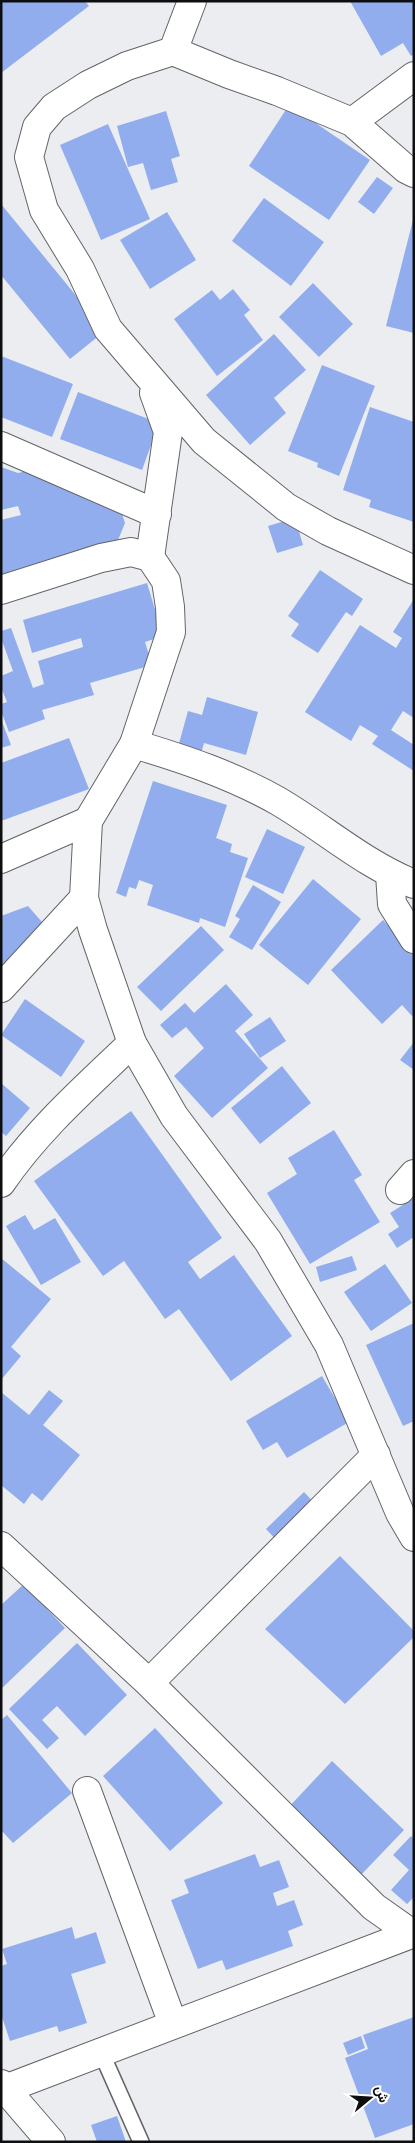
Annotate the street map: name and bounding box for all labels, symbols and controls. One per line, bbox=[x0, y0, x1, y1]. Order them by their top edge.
north arrow bbox=[345, 2073, 395, 2123]
text: ش bbox=[371, 2084, 393, 2105]

